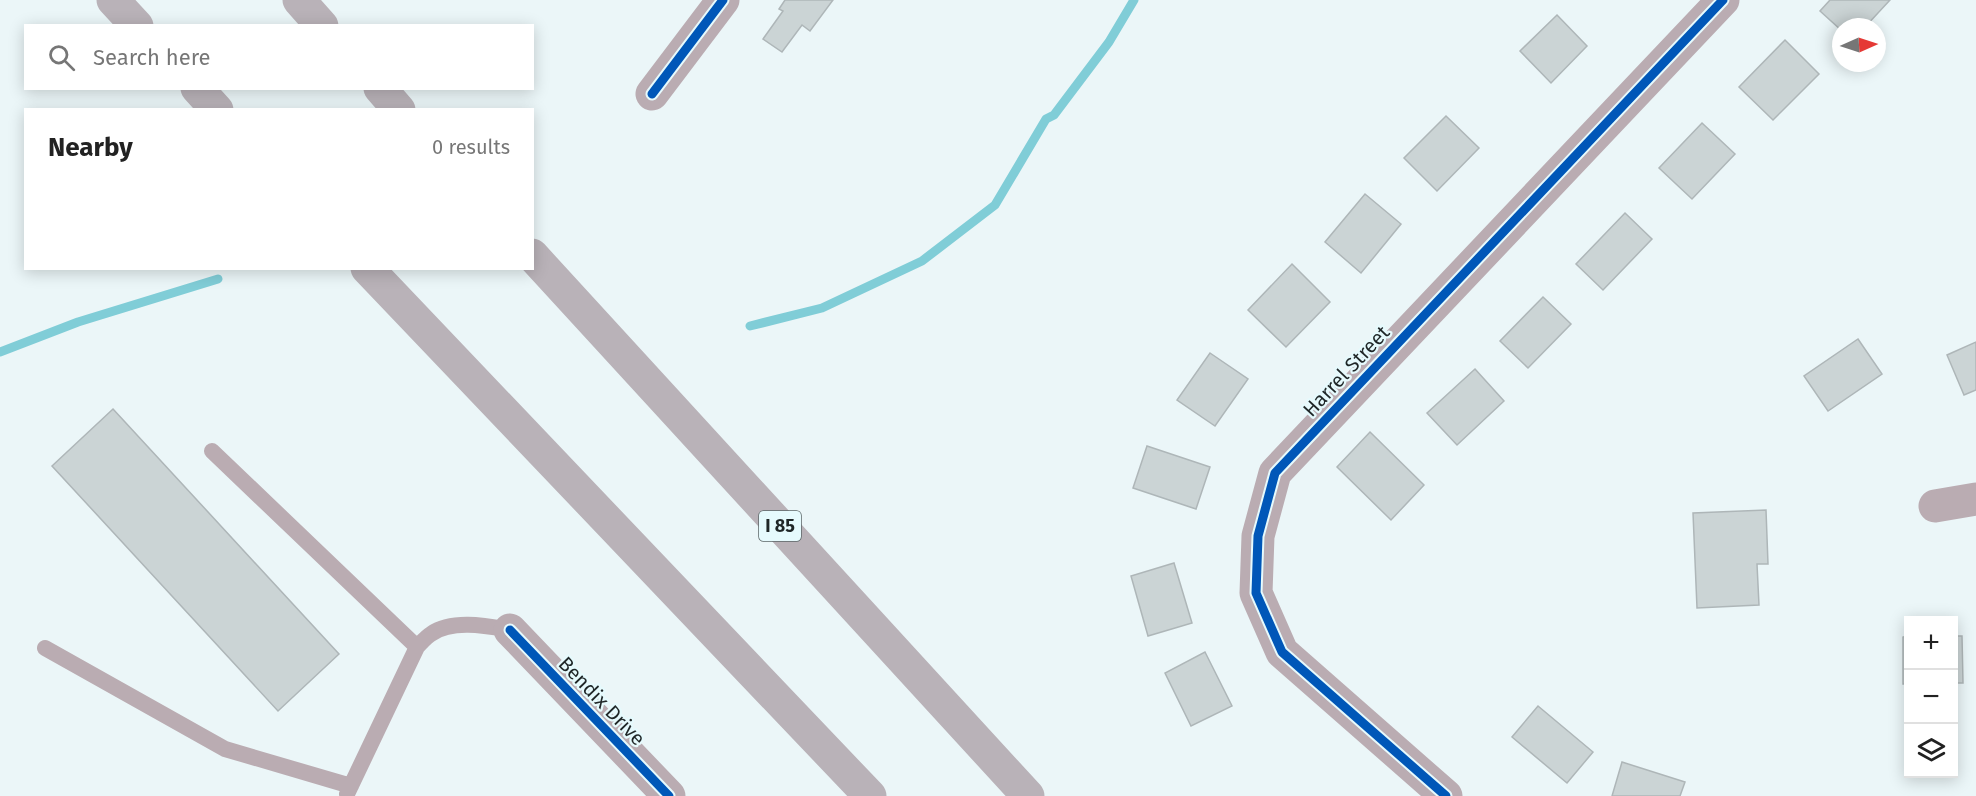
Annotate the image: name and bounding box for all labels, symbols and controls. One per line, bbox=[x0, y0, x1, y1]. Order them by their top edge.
north arrow bbox=[1832, 18, 1886, 72]
search box bbox=[24, 24, 534, 90]
icon: search bbox=[45, 41, 78, 74]
text: Search here bbox=[93, 44, 211, 71]
text: Nearby bbox=[48, 132, 133, 163]
text: 0 results bbox=[432, 135, 510, 159]
street label: Harrel Street bbox=[1298, 320, 1395, 421]
road number: I 85 bbox=[759, 511, 801, 541]
map controls bbox=[1904, 616, 1958, 778]
button: + bbox=[1904, 616, 1958, 670]
street label: Bendix Drive bbox=[554, 652, 650, 750]
button: − bbox=[1904, 670, 1958, 724]
button: layers bbox=[1904, 724, 1958, 778]

